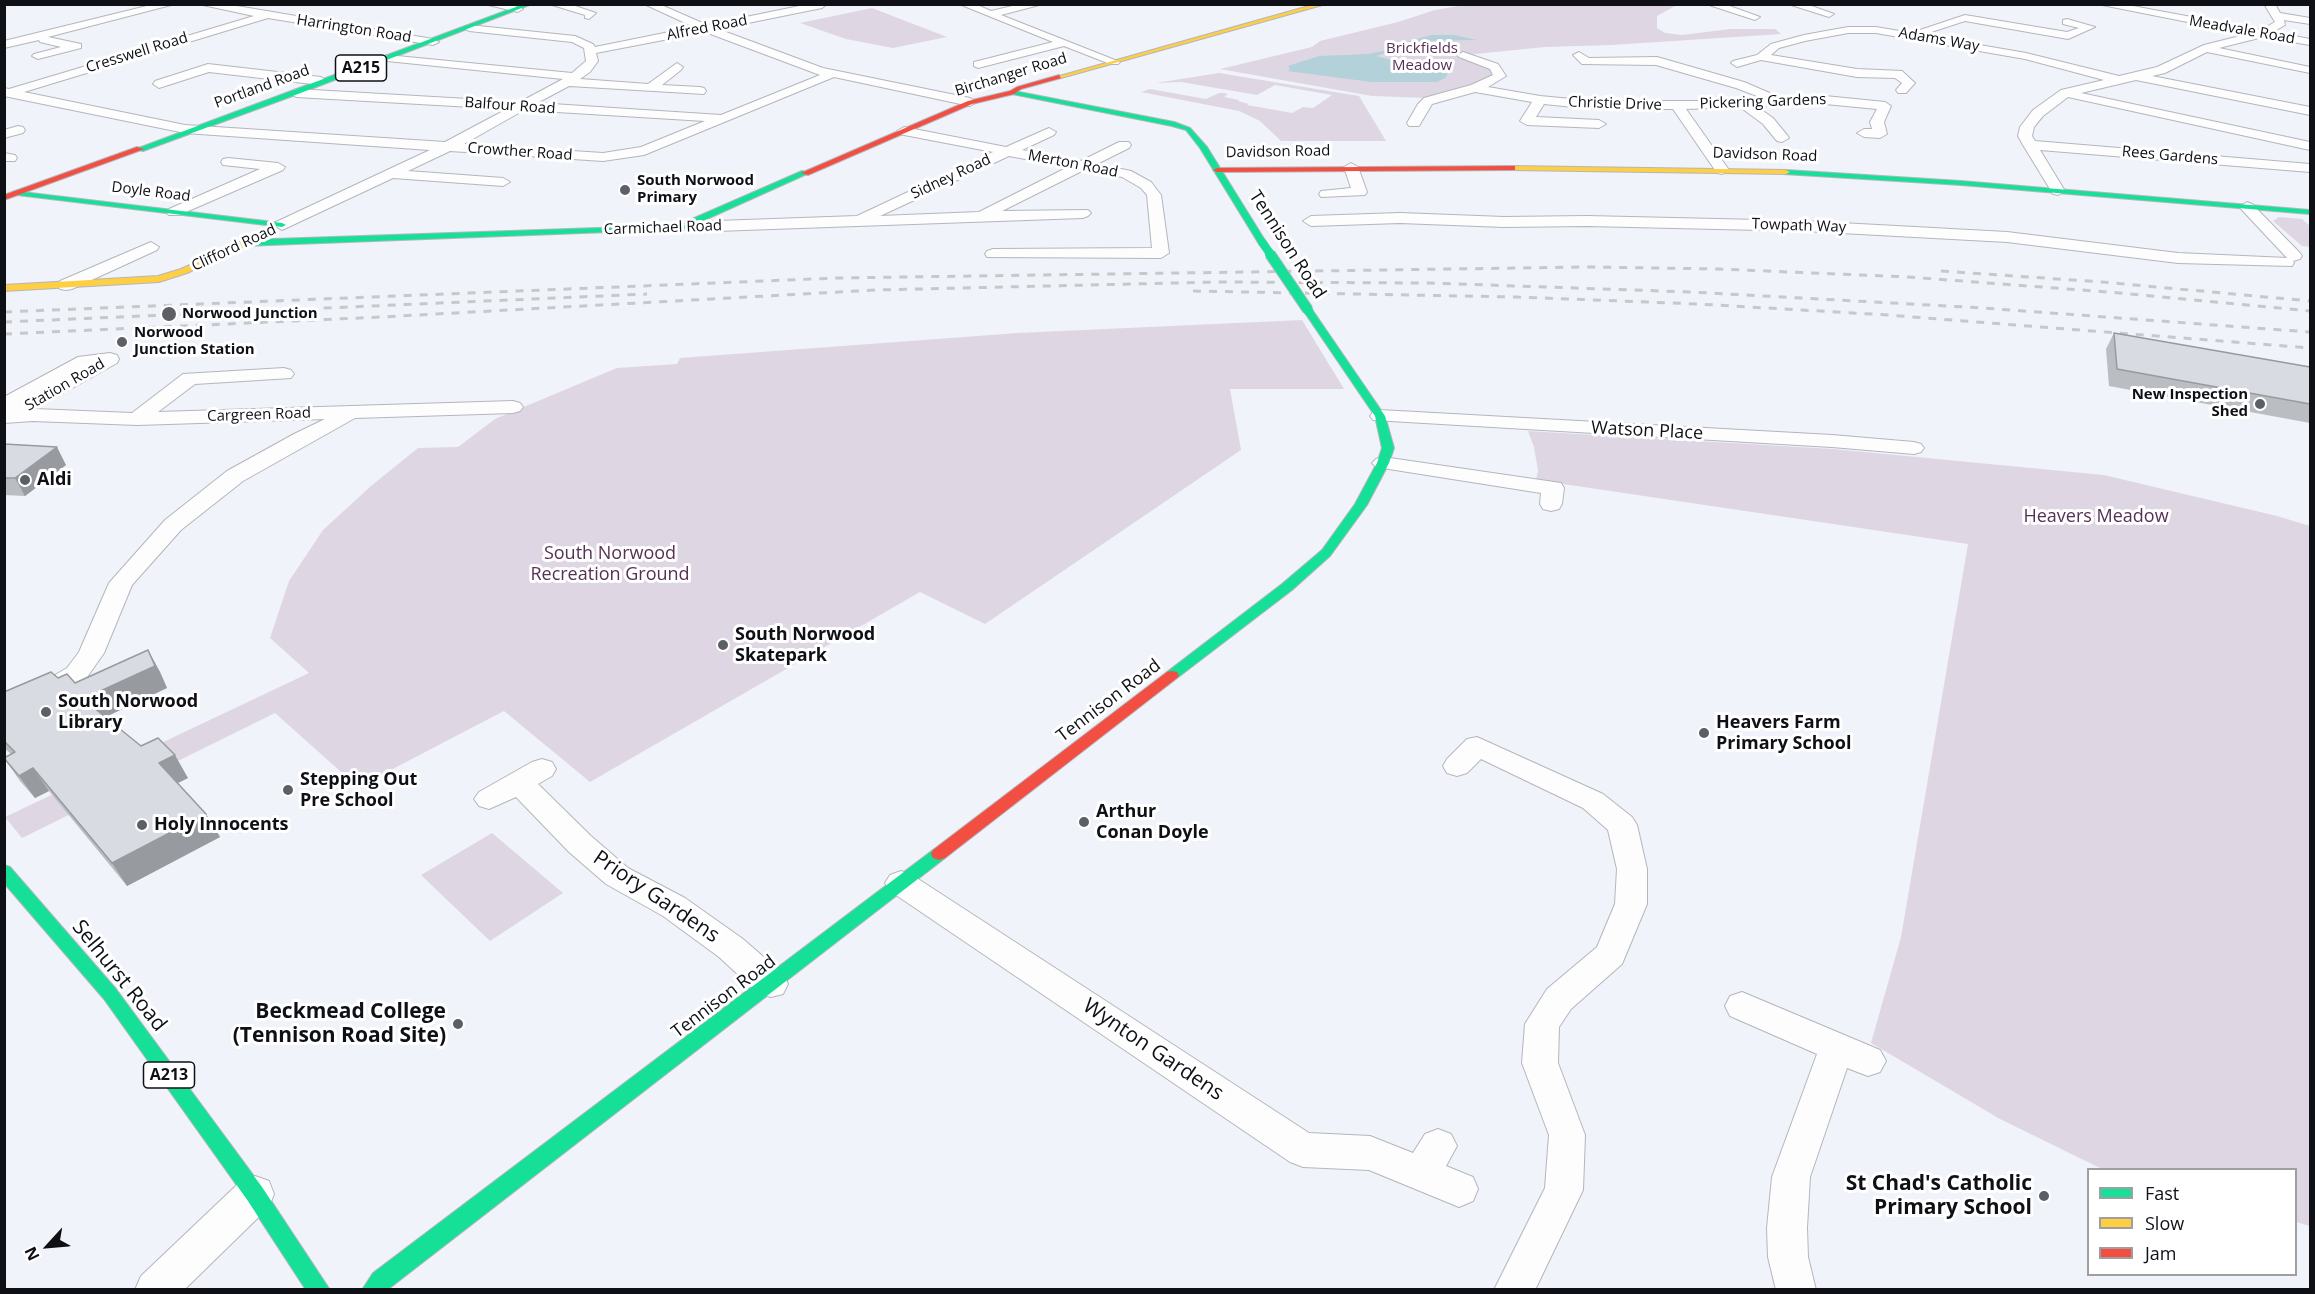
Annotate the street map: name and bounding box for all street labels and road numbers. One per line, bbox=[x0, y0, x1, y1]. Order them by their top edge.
street label: Harrington Road bbox=[295, 11, 413, 47]
street label: Alfred Road bbox=[665, 11, 749, 45]
street label: Meadvale Road bbox=[2188, 12, 2296, 48]
street label: Adams Way bbox=[1897, 24, 1981, 56]
street label: Cresswell Road bbox=[84, 29, 190, 77]
street label: Birchanger Road bbox=[953, 49, 1069, 101]
road number: A215 bbox=[336, 55, 386, 81]
street label: Portland Road bbox=[212, 61, 312, 113]
street label: Pickering Gardens bbox=[1699, 91, 1827, 113]
street label: Christie Drive bbox=[1568, 93, 1662, 115]
street label: Balfour Road bbox=[464, 94, 556, 118]
street label: Crowther Road bbox=[467, 139, 573, 165]
street label: Davidson Road bbox=[1225, 142, 1331, 162]
street label: Rees Gardens bbox=[2121, 143, 2219, 169]
street label: Davidson Road bbox=[1712, 144, 1818, 166]
street label: Merton Road bbox=[1026, 146, 1120, 182]
street label: Sidney Road bbox=[908, 151, 994, 203]
street label: Doyle Road bbox=[111, 178, 191, 206]
street label: Tennison Road bbox=[1244, 187, 1330, 303]
street label: Towpath Way bbox=[1751, 215, 1847, 237]
street label: Carmichael Road bbox=[604, 217, 722, 239]
street label: Clifford Road bbox=[189, 221, 279, 275]
street label: Station Road bbox=[22, 355, 108, 415]
street label: Cargreen Road bbox=[207, 404, 311, 426]
street label: Watson Place bbox=[1590, 417, 1704, 445]
street label: Tennison Road bbox=[1053, 655, 1165, 747]
street label: Priory Gardens bbox=[588, 846, 724, 948]
street label: Selhurst Road bbox=[66, 915, 172, 1037]
street label: Tennison Road bbox=[668, 951, 780, 1043]
street label: Wynton Gardens bbox=[1078, 994, 1228, 1106]
road number: A213 bbox=[144, 1062, 195, 1088]

